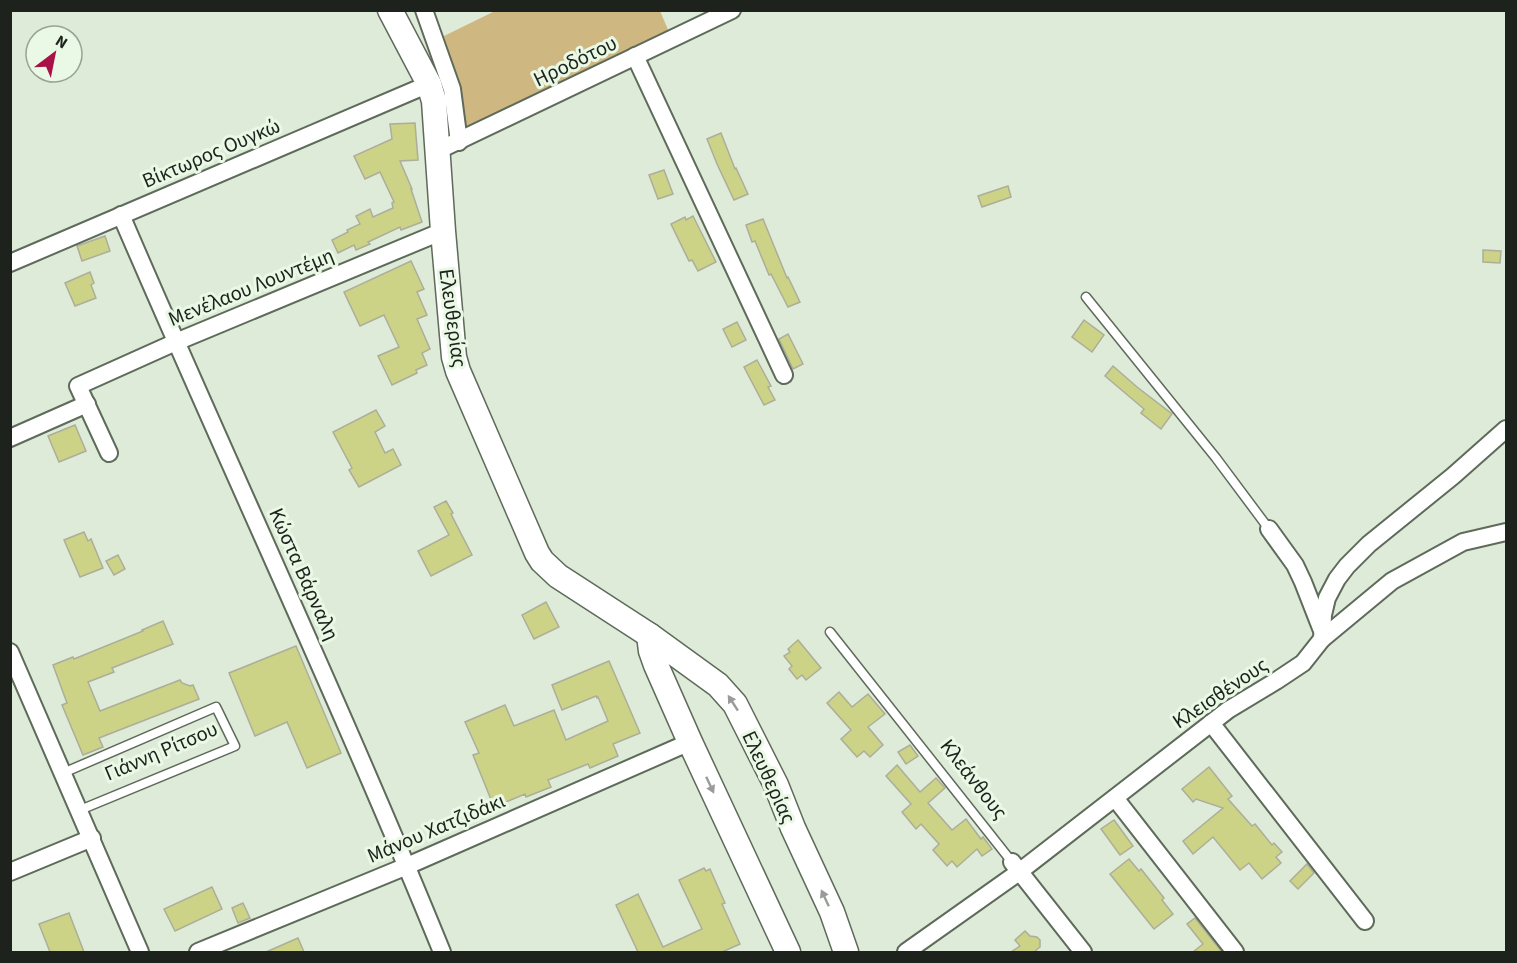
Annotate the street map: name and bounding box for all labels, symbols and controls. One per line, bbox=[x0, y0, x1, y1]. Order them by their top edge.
north arrow bbox=[24, 24, 84, 84]
street label: Ηροδότου bbox=[528, 28, 622, 94]
text: N bbox=[51, 30, 72, 54]
street label: Βίκτωρος Ουγκώ bbox=[137, 110, 285, 196]
street label: Μενέλαου Λουντέμη bbox=[164, 240, 338, 334]
street label: Ελευθερίας bbox=[431, 267, 475, 369]
street label: Κώστα Βάρναλη bbox=[261, 503, 347, 645]
street label: Κλεισθένους bbox=[1166, 650, 1274, 736]
one-way arrow bbox=[728, 695, 739, 711]
street label: Γιάννη Ρίτσου bbox=[100, 714, 222, 788]
street label: Ελευθερίας bbox=[734, 726, 804, 828]
street label: Κλεάνθους bbox=[933, 732, 1015, 826]
one-way arrow bbox=[705, 777, 715, 795]
street label: Μάνου Χατζιδάκι bbox=[362, 785, 510, 871]
one-way arrow bbox=[821, 890, 830, 907]

